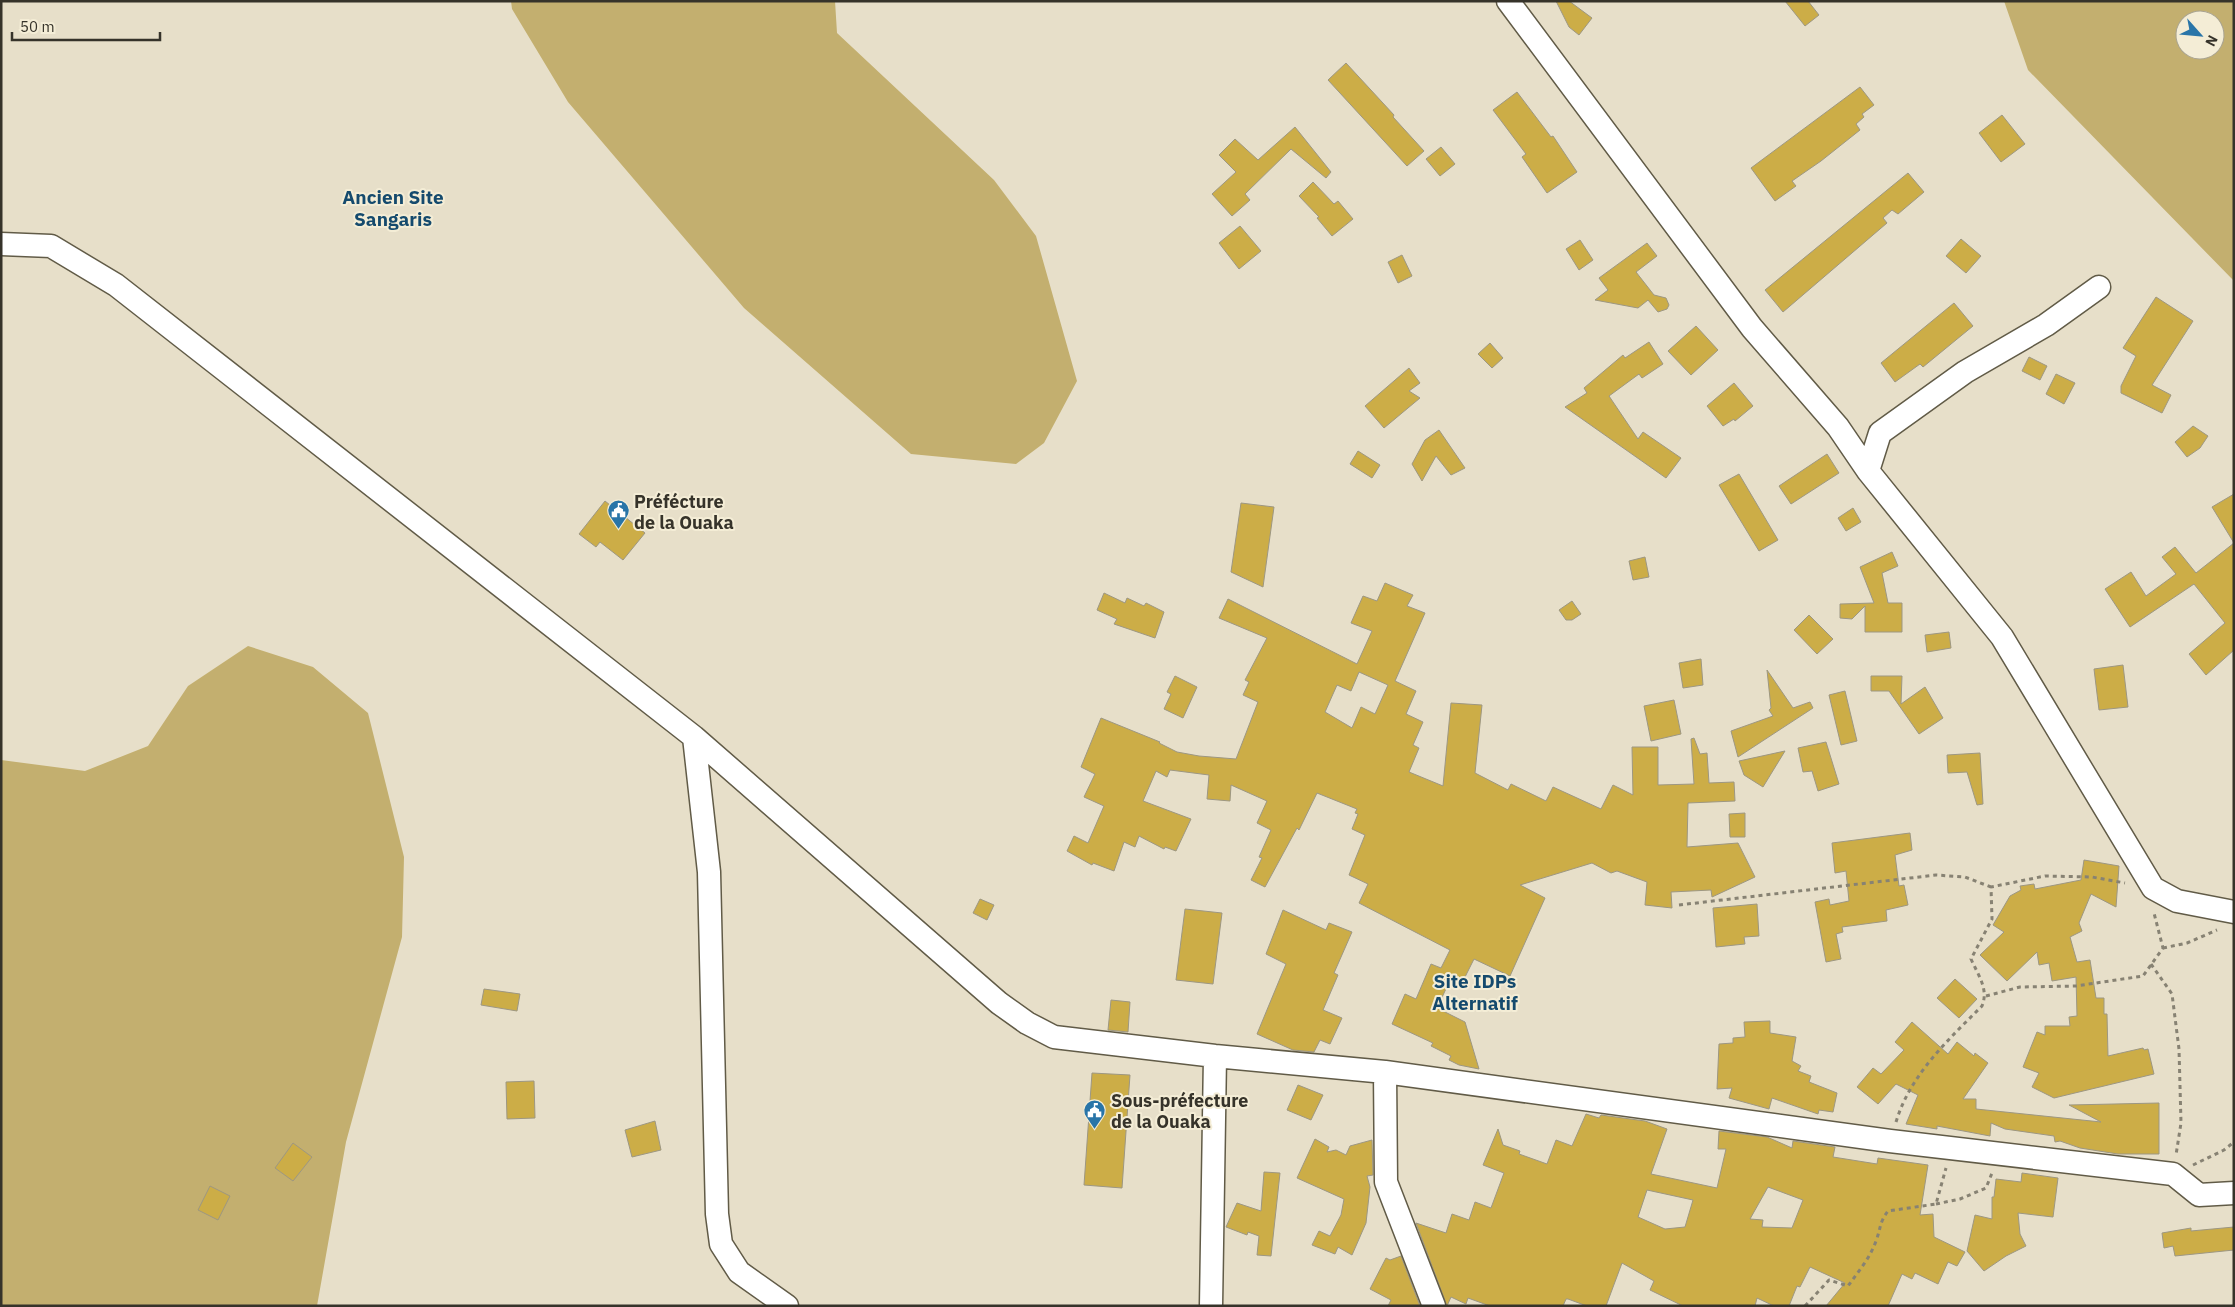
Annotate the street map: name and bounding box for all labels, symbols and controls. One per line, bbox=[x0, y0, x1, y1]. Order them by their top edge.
scale bar bbox=[12, 10, 160, 42]
north arrow bbox=[2175, 10, 2225, 60]
text: 50 m bbox=[20, 17, 55, 36]
text: N bbox=[2201, 32, 2222, 50]
district label: Ancien Site Sangaris bbox=[342, 185, 444, 231]
place label: Préfécture de la Ouaka bbox=[634, 490, 734, 534]
public building icon: Préfécture de la Ouaka bbox=[606, 499, 630, 530]
district label: Site IDPs Alternatif bbox=[1432, 969, 1518, 1015]
place label: Sous-préfecture de la Ouaka bbox=[1111, 1089, 1248, 1133]
public building icon: Sous-préfecture de la Ouaka bbox=[1083, 1098, 1107, 1129]

